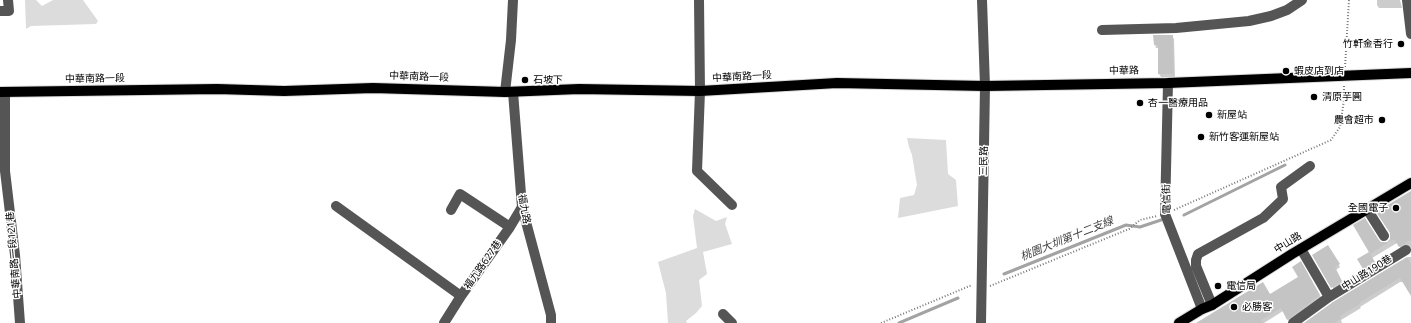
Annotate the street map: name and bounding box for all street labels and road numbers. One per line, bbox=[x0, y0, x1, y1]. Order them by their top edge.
street label: 中華路 bbox=[1109, 65, 1139, 77]
street label: 中華南路一段 bbox=[712, 69, 772, 85]
street label: 中華南路一段 bbox=[389, 70, 449, 84]
street label: 中華南路一段 bbox=[65, 72, 125, 86]
street label: 三民路 bbox=[978, 146, 990, 176]
street label: 電信街 bbox=[1160, 184, 1174, 214]
street label: 福九路 bbox=[515, 193, 533, 225]
street label: 中華南路一段121巷 bbox=[4, 211, 24, 299]
street label: 中山路 bbox=[1272, 230, 1304, 256]
street label: 福九路627巷 bbox=[462, 238, 504, 292]
street label: 中山路190巷 bbox=[1340, 253, 1394, 293]

